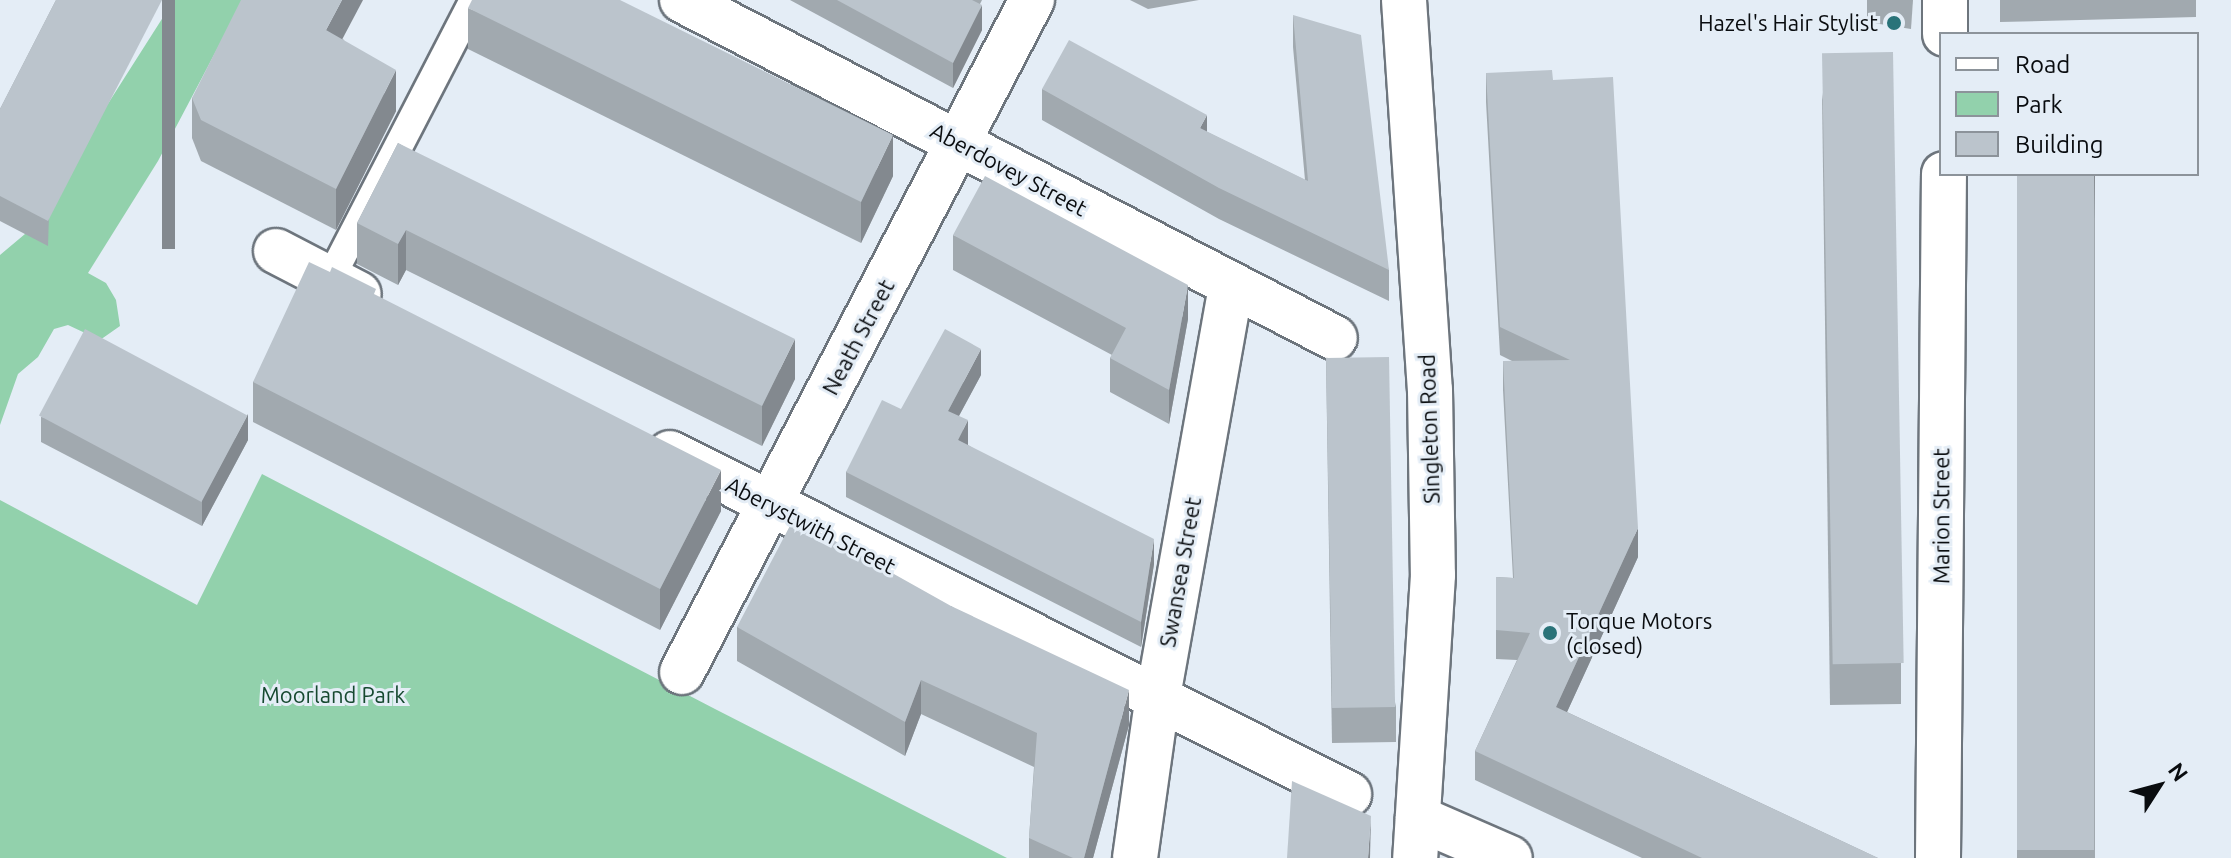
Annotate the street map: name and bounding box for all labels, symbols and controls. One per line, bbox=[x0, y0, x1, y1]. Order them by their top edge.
place label: Hazel's Hair Stylist bbox=[1698, 10, 1878, 36]
marker: Hazel's Hair Stylist bbox=[1885, 14, 1903, 32]
legend bbox=[1939, 32, 2199, 176]
text: Road bbox=[2015, 51, 2070, 78]
text: Park bbox=[2015, 91, 2063, 118]
street label: Aberdovey Street bbox=[926, 117, 1092, 221]
text: Building bbox=[2015, 131, 2103, 158]
street label: Neath Street bbox=[817, 275, 899, 399]
street label: Singleton Road bbox=[1413, 354, 1445, 504]
street label: Marion Street bbox=[1928, 448, 1954, 584]
street label: Aberystwith Street bbox=[722, 471, 900, 579]
street label: Swansea Street bbox=[1154, 495, 1206, 649]
place label: Torque Motors (closed) bbox=[1566, 607, 1712, 658]
marker: Torque Motors (closed) bbox=[1541, 624, 1559, 642]
park label: Moorland Park bbox=[261, 682, 405, 708]
north arrow bbox=[2119, 746, 2199, 826]
text: N bbox=[2164, 758, 2194, 786]

